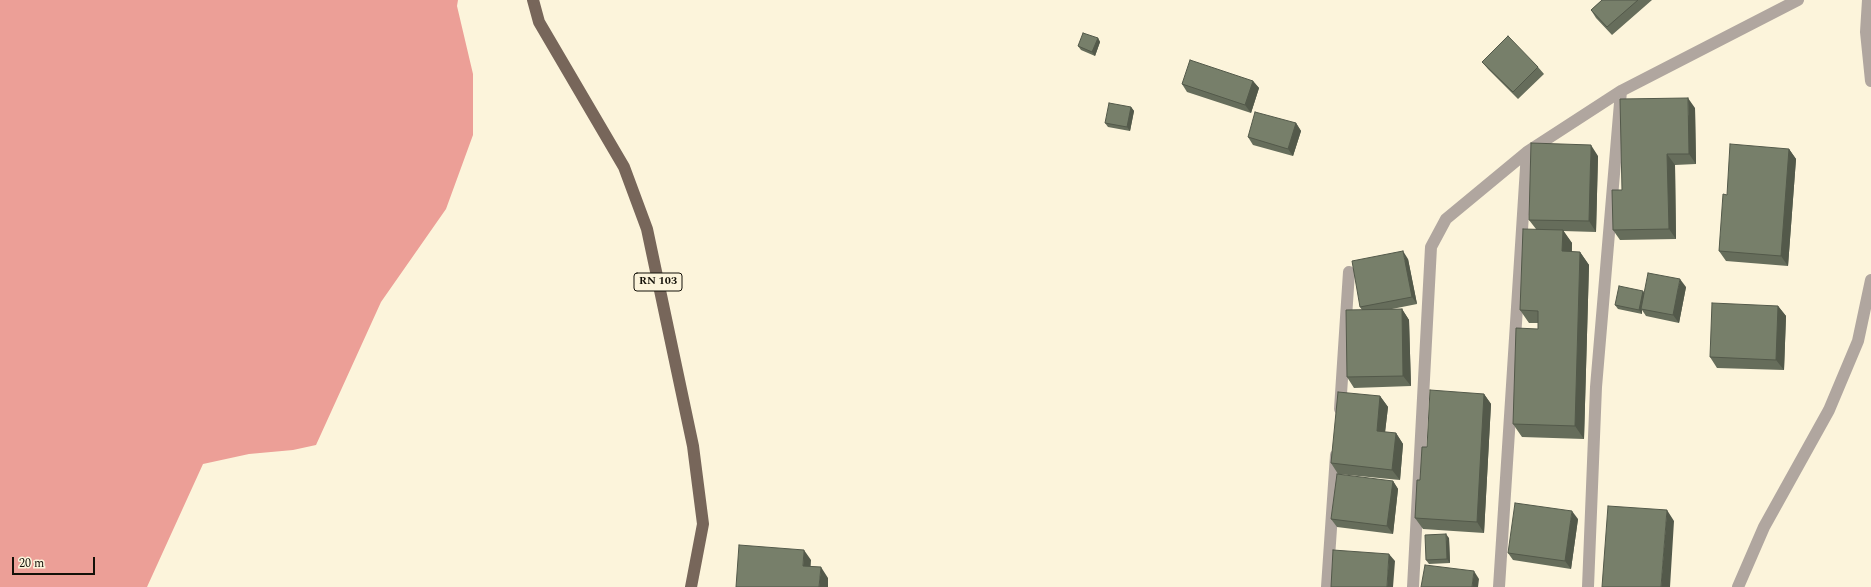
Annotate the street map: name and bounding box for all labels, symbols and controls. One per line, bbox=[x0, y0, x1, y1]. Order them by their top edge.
road number: RN 103 bbox=[634, 273, 682, 291]
scale bar bbox=[14, 549, 97, 575]
text: 20 m bbox=[19, 554, 44, 573]

